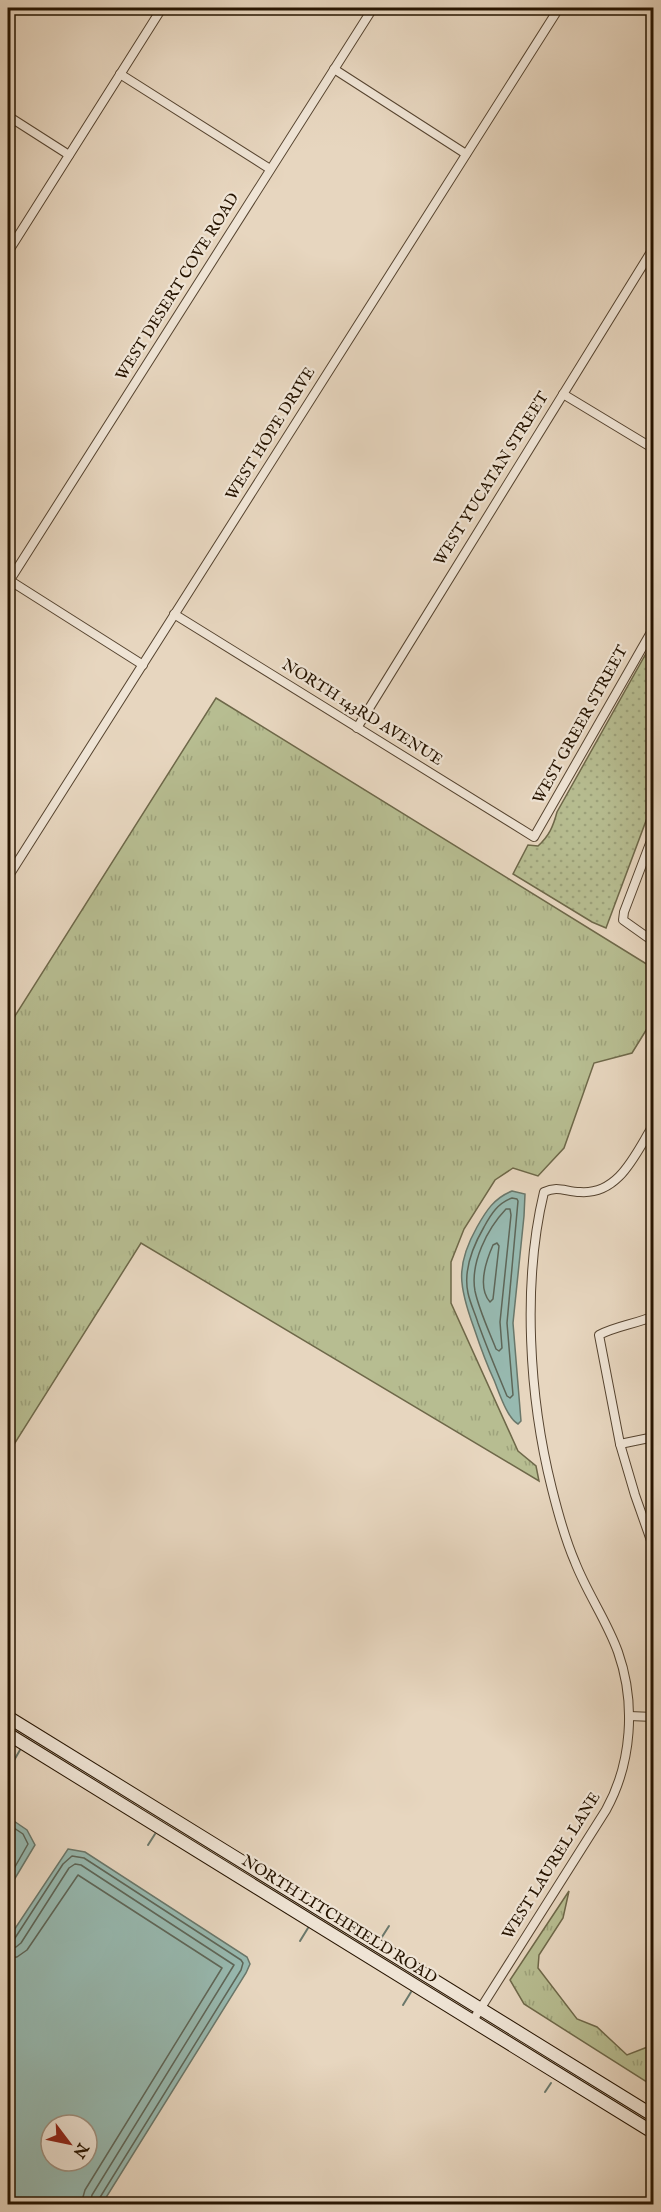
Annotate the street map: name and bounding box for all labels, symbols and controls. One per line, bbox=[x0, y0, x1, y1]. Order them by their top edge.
street label: WEST DESERT COVE ROAD bbox=[112, 189, 244, 385]
street label: WEST HOPE DRIVE bbox=[222, 364, 320, 504]
street label: WEST YUCATAN STREET bbox=[430, 388, 554, 570]
street label: WEST GREER STREET bbox=[529, 642, 633, 808]
street label: NORTH 143RD AVENUE bbox=[278, 655, 446, 771]
street label: WEST LAUREL LANE bbox=[498, 1789, 606, 1943]
street label: NORTH LITCHFIELD ROAD bbox=[238, 1851, 441, 1989]
north arrow bbox=[39, 2113, 99, 2173]
text: N bbox=[68, 2138, 93, 2161]

